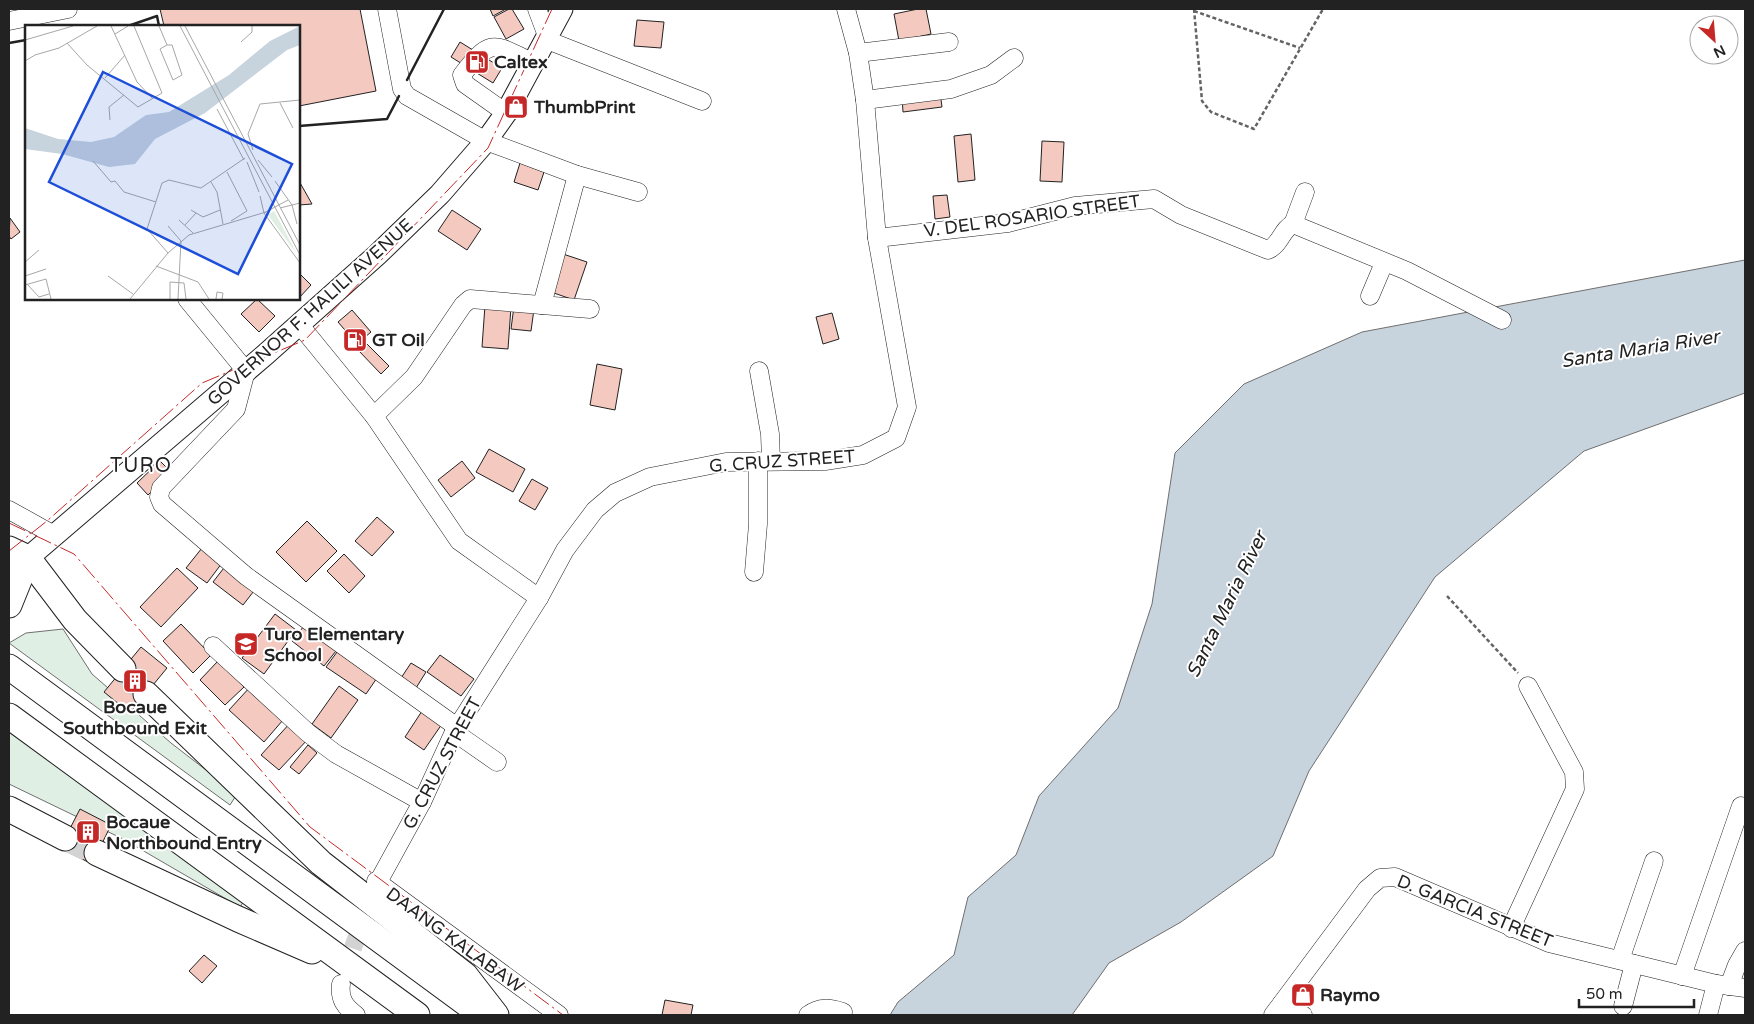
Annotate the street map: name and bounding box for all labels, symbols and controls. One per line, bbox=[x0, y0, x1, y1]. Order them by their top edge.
north arrow bbox=[1689, 15, 1739, 65]
inset map bbox=[25, 25, 300, 300]
text: N bbox=[1711, 41, 1728, 61]
fuel station icon: Caltex bbox=[464, 49, 490, 75]
place label: Caltex bbox=[494, 51, 548, 73]
shop icon: ThumbPrint bbox=[503, 94, 529, 120]
place label: ThumbPrint bbox=[533, 96, 635, 118]
street label: V. DEL ROSARIO STREET bbox=[922, 190, 1142, 242]
street label: GOVERNOR F. HALILI AVENUE bbox=[203, 214, 417, 410]
water label: Santa Maria River bbox=[1560, 325, 1723, 372]
fuel station icon: GT Oil bbox=[342, 327, 368, 353]
place label: GT Oil bbox=[372, 329, 425, 351]
street label: G. CRUZ STREET bbox=[708, 445, 856, 477]
district label: TURO bbox=[110, 454, 172, 478]
water label: Santa Maria River bbox=[1182, 526, 1273, 681]
place label: Turo Elementary School bbox=[263, 623, 405, 666]
school or university icon: Turo Elementary School bbox=[233, 631, 259, 657]
building icon: Bocaue Southbound Exit bbox=[122, 668, 148, 694]
street label: G. CRUZ STREET bbox=[398, 693, 486, 833]
place label: Bocaue Southbound Exit bbox=[63, 696, 207, 739]
place label: Bocaue Northbound Entry bbox=[106, 811, 262, 854]
building icon: Bocaue Northbound Entry bbox=[75, 819, 101, 845]
street label: D. GARCIA STREET bbox=[1394, 870, 1556, 952]
street label: DAANG KALABAW bbox=[382, 883, 528, 997]
scale bar bbox=[1579, 976, 1694, 1008]
shop icon: Raymo bbox=[1290, 982, 1316, 1008]
place label: Raymo bbox=[1320, 984, 1380, 1006]
text: 50 m bbox=[1586, 985, 1623, 1003]

